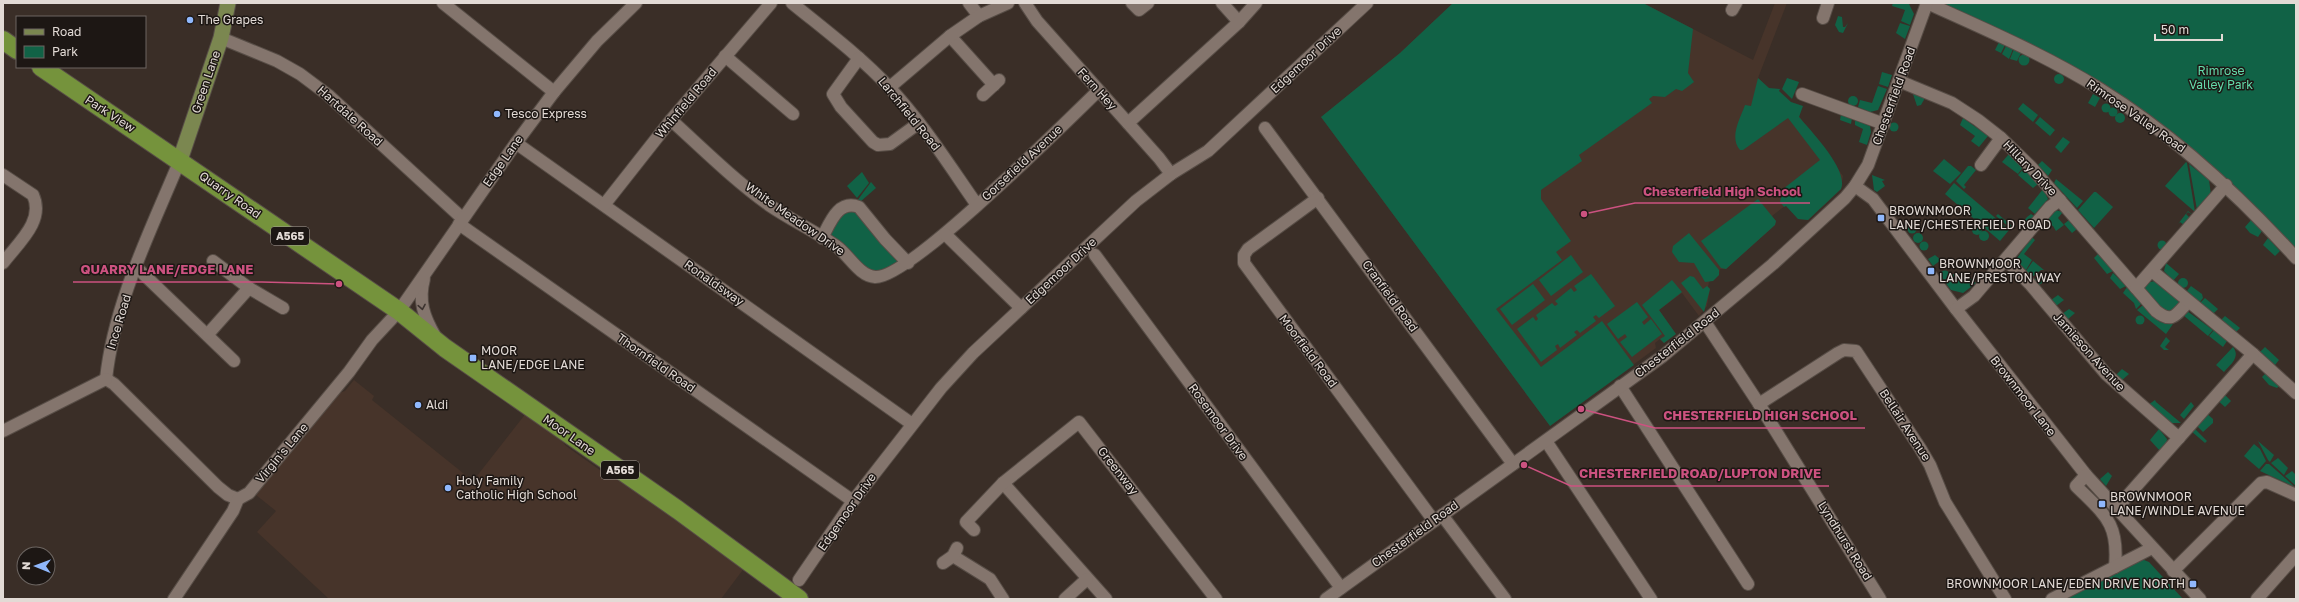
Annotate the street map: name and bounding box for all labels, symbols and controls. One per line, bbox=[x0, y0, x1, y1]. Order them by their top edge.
place label: The Grapes bbox=[198, 12, 263, 27]
marker: The Grapes bbox=[185, 15, 195, 25]
legend bbox=[16, 16, 146, 68]
scale bar bbox=[2155, 16, 2222, 42]
text: 50 m bbox=[2161, 22, 2189, 37]
street label: Edgemoor Drive bbox=[1267, 23, 1344, 96]
text: Road bbox=[52, 24, 81, 39]
text: Park bbox=[52, 44, 78, 59]
street label: Chesterfield Road bbox=[1869, 45, 1918, 147]
street label: Green Lane bbox=[188, 48, 223, 115]
park label: Rimrose Valley Park bbox=[2189, 63, 2253, 92]
street label: Whinfield Road bbox=[652, 64, 720, 141]
street label: Fern Hey bbox=[1075, 64, 1120, 113]
street label: Larchfield Road bbox=[875, 74, 944, 153]
street label: Rimrose Valley Road bbox=[2084, 76, 2189, 155]
street label: Hartdale Road bbox=[315, 82, 386, 149]
street label: Park View bbox=[82, 92, 138, 135]
place label: Tesco Express bbox=[505, 106, 587, 121]
marker: Tesco Express bbox=[492, 109, 502, 119]
street label: Gorsefield Avenue bbox=[978, 121, 1065, 204]
street label: Edge Lane bbox=[479, 132, 526, 190]
street label: Hillary Drive bbox=[2000, 137, 2061, 199]
street label: Quarry Road bbox=[197, 168, 264, 221]
callout: Chesterfield High School bbox=[1635, 178, 1810, 203]
street label: White Meadow Drive bbox=[743, 179, 848, 259]
text: Chesterfield High School bbox=[1643, 183, 1802, 199]
place label: BROWNMOOR LANE/CHESTERFIELD ROAD bbox=[1889, 203, 2051, 232]
marker: BROWNMOOR LANE/CHESTERFIELD ROAD bbox=[1876, 213, 1886, 223]
road number: A565 bbox=[271, 227, 309, 245]
street label: Edgemoor Drive bbox=[1022, 234, 1099, 307]
street label: Ronaldsway bbox=[681, 256, 747, 309]
place label: BROWNMOOR LANE/PRESTON WAY bbox=[1939, 256, 2061, 285]
callout: QUARRY LANE/EDGE LANE bbox=[73, 257, 262, 282]
street label: Cranfield Road bbox=[1359, 257, 1421, 334]
text: QUARRY LANE/EDGE LANE bbox=[81, 261, 253, 277]
marker: BROWNMOOR LANE/PRESTON WAY bbox=[1926, 266, 1936, 276]
street label: Ince Road bbox=[103, 292, 134, 351]
one-way arrow bbox=[418, 303, 426, 310]
street label: Chesterfield Road bbox=[1631, 305, 1722, 380]
street label: Jamieson Avenue bbox=[2050, 309, 2129, 394]
street label: Moorfield Road bbox=[1276, 311, 1341, 390]
street label: Thornfield Road bbox=[614, 330, 698, 395]
place label: MOOR LANE/EDGE LANE bbox=[481, 343, 585, 372]
marker: MOOR LANE/EDGE LANE bbox=[468, 353, 478, 363]
street label: Brownmoor Lane bbox=[1987, 353, 2059, 439]
street label: Rosemoor Drive bbox=[1186, 380, 1251, 463]
street label: Bellair Avenue bbox=[1877, 386, 1934, 464]
place label: Aldi bbox=[426, 397, 448, 412]
marker: Aldi bbox=[413, 400, 423, 410]
callout: CHESTERFIELD HIGH SCHOOL bbox=[1655, 403, 1865, 428]
text: CHESTERFIELD HIGH SCHOOL bbox=[1663, 407, 1857, 423]
street label: Moor Lane bbox=[540, 411, 598, 458]
street label: Virgin's Lane bbox=[252, 420, 311, 486]
street label: Greenway bbox=[1095, 444, 1142, 498]
road number: A565 bbox=[601, 461, 639, 479]
callout: CHESTERFIELD ROAD/LUPTON DRIVE bbox=[1571, 461, 1829, 486]
text: CHESTERFIELD ROAD/LUPTON DRIVE bbox=[1579, 465, 1821, 481]
street label: Edgemoor Drive bbox=[814, 470, 879, 553]
place label: Holy Family Catholic High School bbox=[456, 473, 577, 502]
marker: Holy Family Catholic High School bbox=[443, 483, 453, 493]
place label: BROWNMOOR LANE/WINDLE AVENUE bbox=[2110, 489, 2245, 518]
street label: Chesterfield Road bbox=[1368, 497, 1461, 570]
street label: Lyndhurst Road bbox=[1815, 498, 1876, 583]
marker: BROWNMOOR LANE/WINDLE AVENUE bbox=[2097, 499, 2107, 509]
north arrow bbox=[16, 546, 56, 586]
text: N bbox=[19, 562, 32, 570]
place label: BROWNMOOR LANE/EDEN DRIVE NORTH bbox=[1946, 576, 2185, 591]
marker: BROWNMOOR LANE/EDEN DRIVE NORTH bbox=[2188, 579, 2198, 589]

